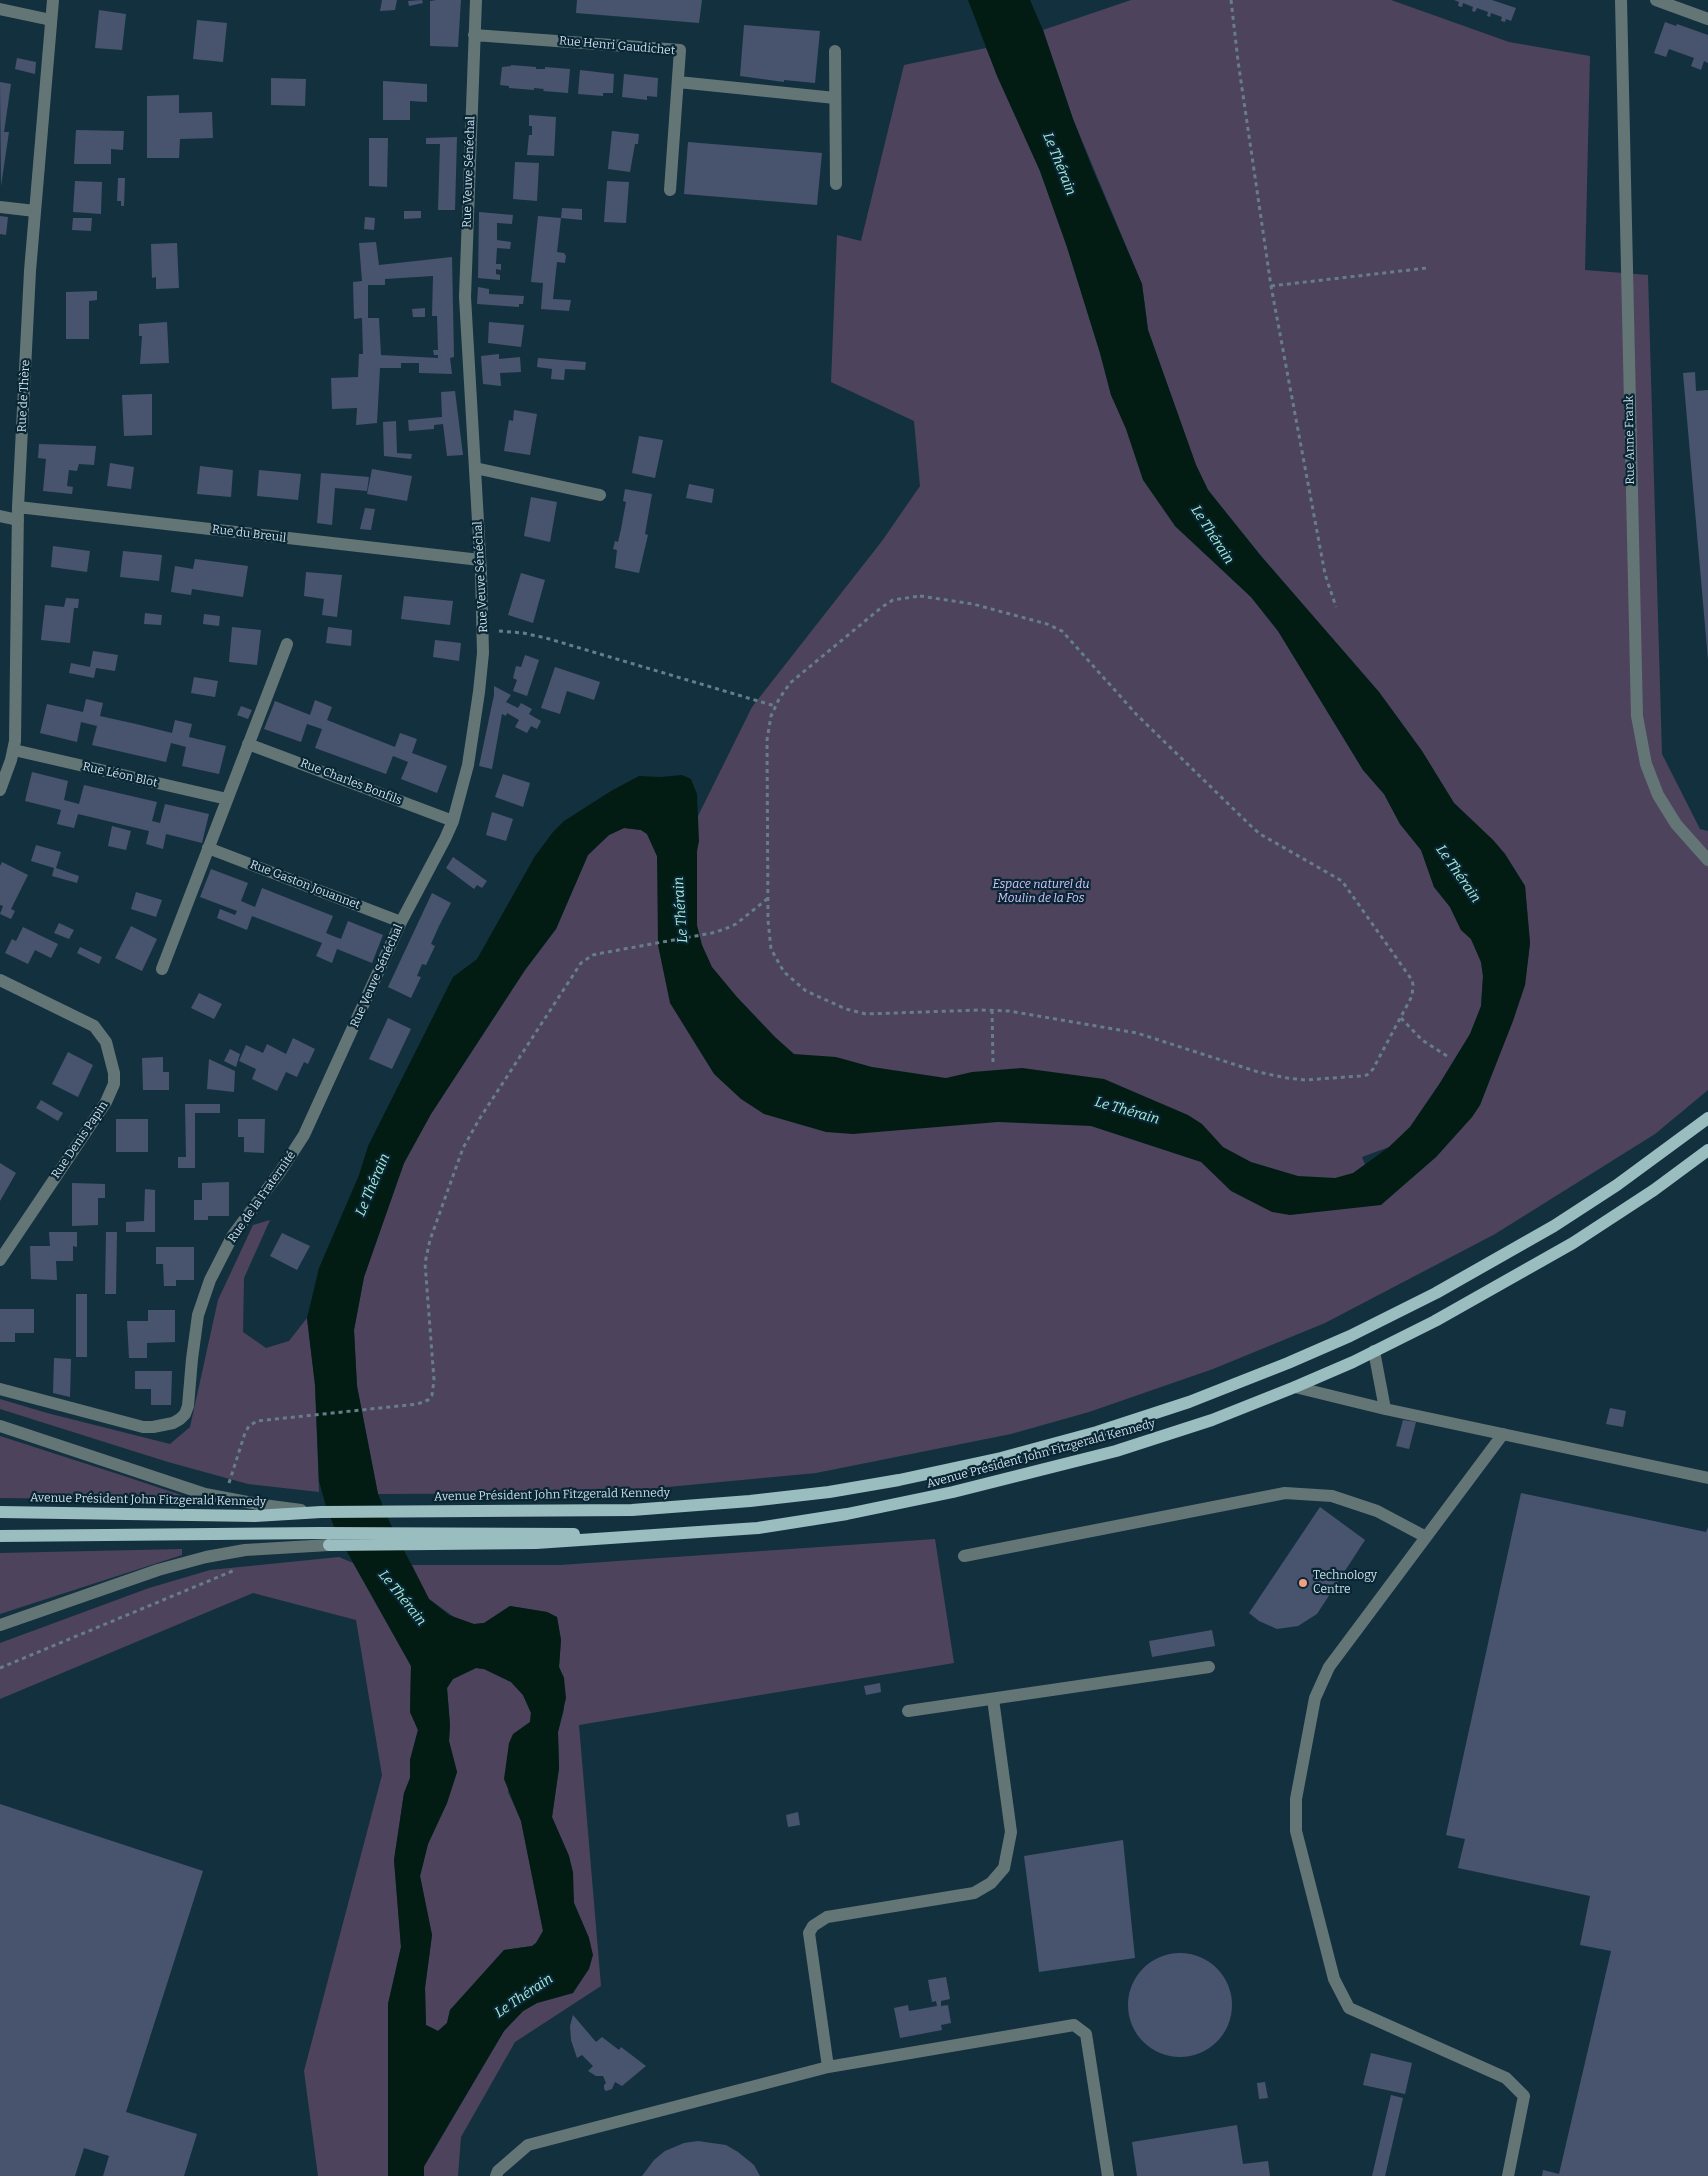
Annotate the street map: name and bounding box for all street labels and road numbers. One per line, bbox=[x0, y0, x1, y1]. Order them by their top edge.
street label: Rue Henri Gaudichet bbox=[558, 34, 676, 58]
street label: Rue Veuve Sénéchal bbox=[460, 116, 478, 228]
street label: Rue de Thère bbox=[15, 359, 33, 433]
street label: Rue Anne Frank bbox=[1622, 395, 1638, 485]
street label: Rue Veuve Sénéchal bbox=[471, 521, 491, 633]
street label: Rue du Breuil bbox=[211, 522, 287, 546]
street label: Rue Charles Bonfils bbox=[298, 756, 404, 808]
street label: Rue Léon Blot bbox=[81, 759, 159, 791]
street label: Rue Gaston Jouannet bbox=[248, 857, 362, 913]
street label: Rue Veuve Sénéchal bbox=[348, 922, 406, 1030]
street label: Rue Denis Papin bbox=[49, 1099, 111, 1181]
street label: Rue de la Fraternité bbox=[225, 1149, 299, 1245]
street label: Avenue Président John Fitzgerald Kennedy bbox=[925, 1416, 1157, 1492]
street label: Avenue Président John Fitzgerald Kennedy bbox=[434, 1486, 670, 1504]
street label: Avenue Président John Fitzgerald Kennedy bbox=[30, 1491, 266, 1509]

